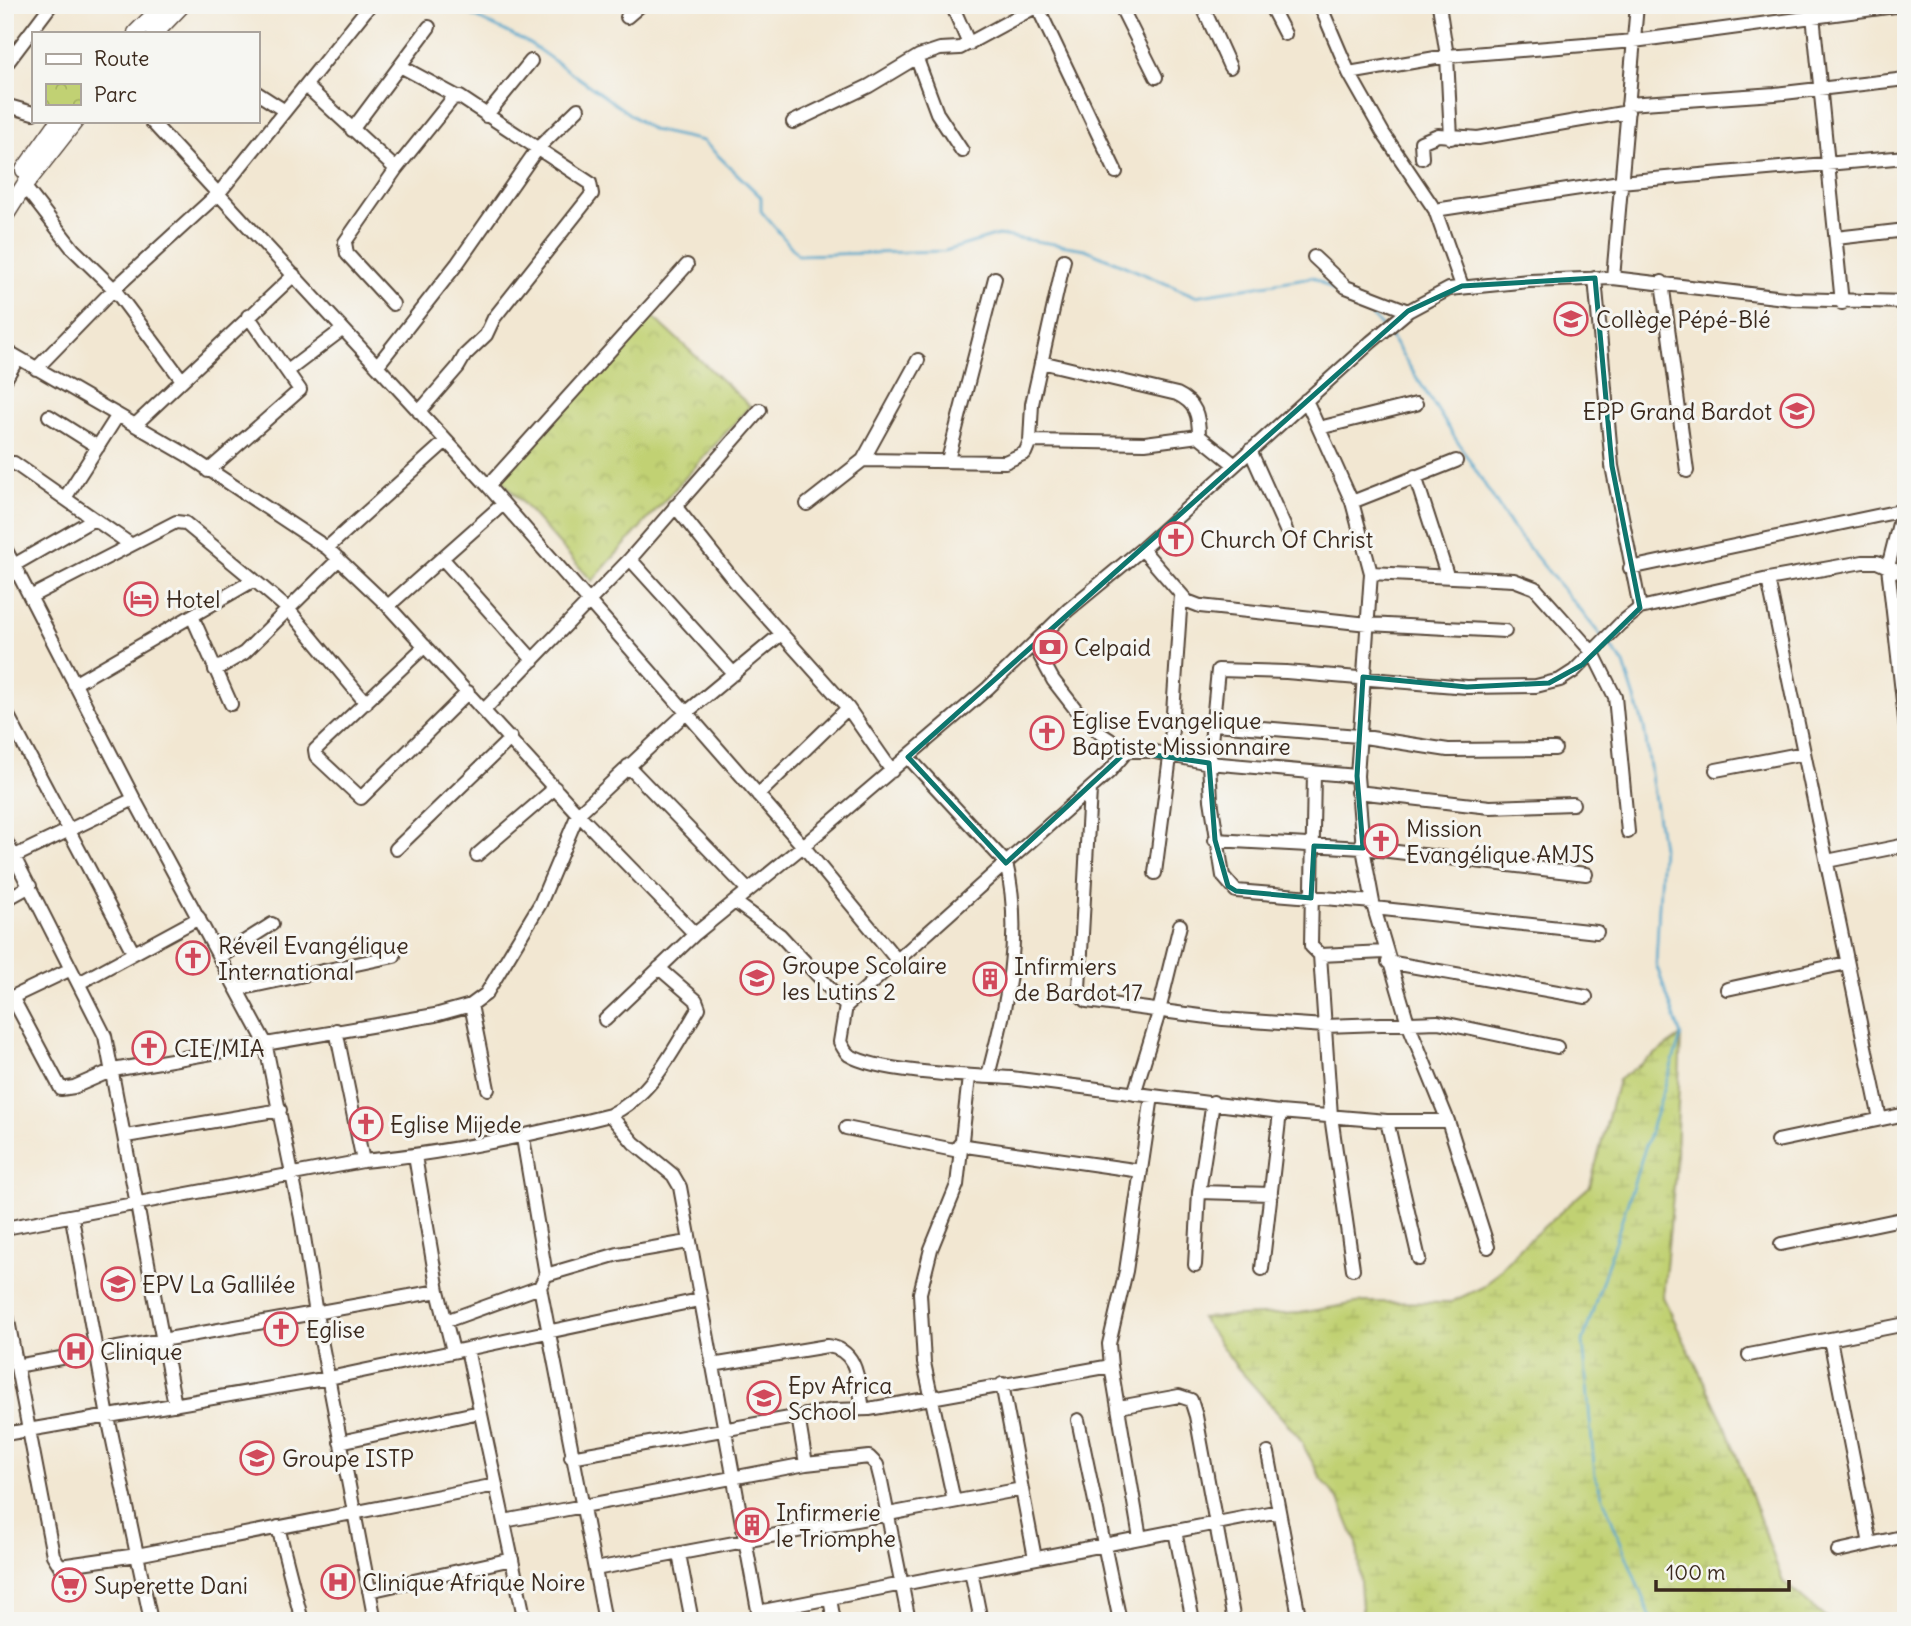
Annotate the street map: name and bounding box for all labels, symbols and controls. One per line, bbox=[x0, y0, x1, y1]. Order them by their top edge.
legend bbox=[32, 32, 259, 122]
text: Route bbox=[94, 45, 149, 72]
text: Parc bbox=[94, 81, 137, 108]
school or university icon: Collège Pépé-Blé bbox=[1552, 300, 1590, 338]
place label: Collège Pépé-Blé bbox=[1596, 305, 1771, 334]
school or university icon: EPP Grand Bardot bbox=[1778, 392, 1816, 430]
place label: EPP Grand Bardot bbox=[1583, 397, 1772, 426]
church icon: Church Of Christ bbox=[1157, 520, 1195, 558]
place label: Church Of Christ bbox=[1200, 525, 1374, 554]
hotel icon: Hotel bbox=[122, 580, 160, 618]
place label: Hotel bbox=[166, 585, 220, 614]
bank icon: Celpaid bbox=[1031, 628, 1069, 666]
place label: Celpaid bbox=[1074, 633, 1151, 662]
place label: Eglise Evangelique Baptiste Missionnaire bbox=[1072, 706, 1291, 761]
church icon: Eglise Evangelique Baptiste Missionnaire bbox=[1028, 714, 1066, 752]
place label: Mission Evangélique AMJS bbox=[1406, 814, 1594, 869]
church icon: Mission Evangélique AMJS bbox=[1362, 822, 1400, 860]
place label: Réveil Evangélique International bbox=[218, 931, 409, 986]
church icon: Réveil Evangélique International bbox=[174, 939, 212, 977]
place label: Groupe Scolaire les Lutins 2 bbox=[782, 951, 947, 1006]
place label: Infirmiers de Bardot 17 bbox=[1014, 952, 1143, 1007]
school or university icon: Groupe Scolaire les Lutins 2 bbox=[738, 959, 776, 997]
building icon: Infirmiers de Bardot 17 bbox=[971, 960, 1009, 998]
church icon: CIE/MIA bbox=[130, 1029, 168, 1067]
place label: CIE/MIA bbox=[174, 1034, 265, 1063]
church icon: Eglise Mijede bbox=[347, 1105, 385, 1143]
place label: Eglise Mijede bbox=[390, 1110, 522, 1139]
school or university icon: EPV La Gallilée bbox=[99, 1265, 137, 1303]
place label: EPV La Gallilée bbox=[142, 1270, 295, 1299]
church icon: Eglise bbox=[262, 1310, 300, 1348]
place label: Eglise bbox=[306, 1315, 365, 1344]
hospital icon: Clinique bbox=[57, 1332, 95, 1370]
place label: Clinique bbox=[100, 1337, 182, 1366]
place label: Epv Africa School bbox=[788, 1371, 893, 1426]
school or university icon: Epv Africa School bbox=[745, 1379, 783, 1417]
school or university icon: Groupe ISTP bbox=[238, 1439, 276, 1477]
place label: Groupe ISTP bbox=[282, 1444, 414, 1473]
place label: Infirmerie le Triomphe bbox=[776, 1498, 896, 1553]
building icon: Infirmerie le Triomphe bbox=[733, 1506, 771, 1544]
scale bar bbox=[1656, 1549, 1788, 1593]
text: 100 m bbox=[1666, 1559, 1725, 1586]
hospital icon: Clinique Afrique Noire bbox=[319, 1563, 357, 1601]
supermarket icon: Superette Dani bbox=[50, 1566, 88, 1604]
place label: Clinique Afrique Noire bbox=[362, 1568, 585, 1597]
place label: Superette Dani bbox=[94, 1571, 248, 1600]

